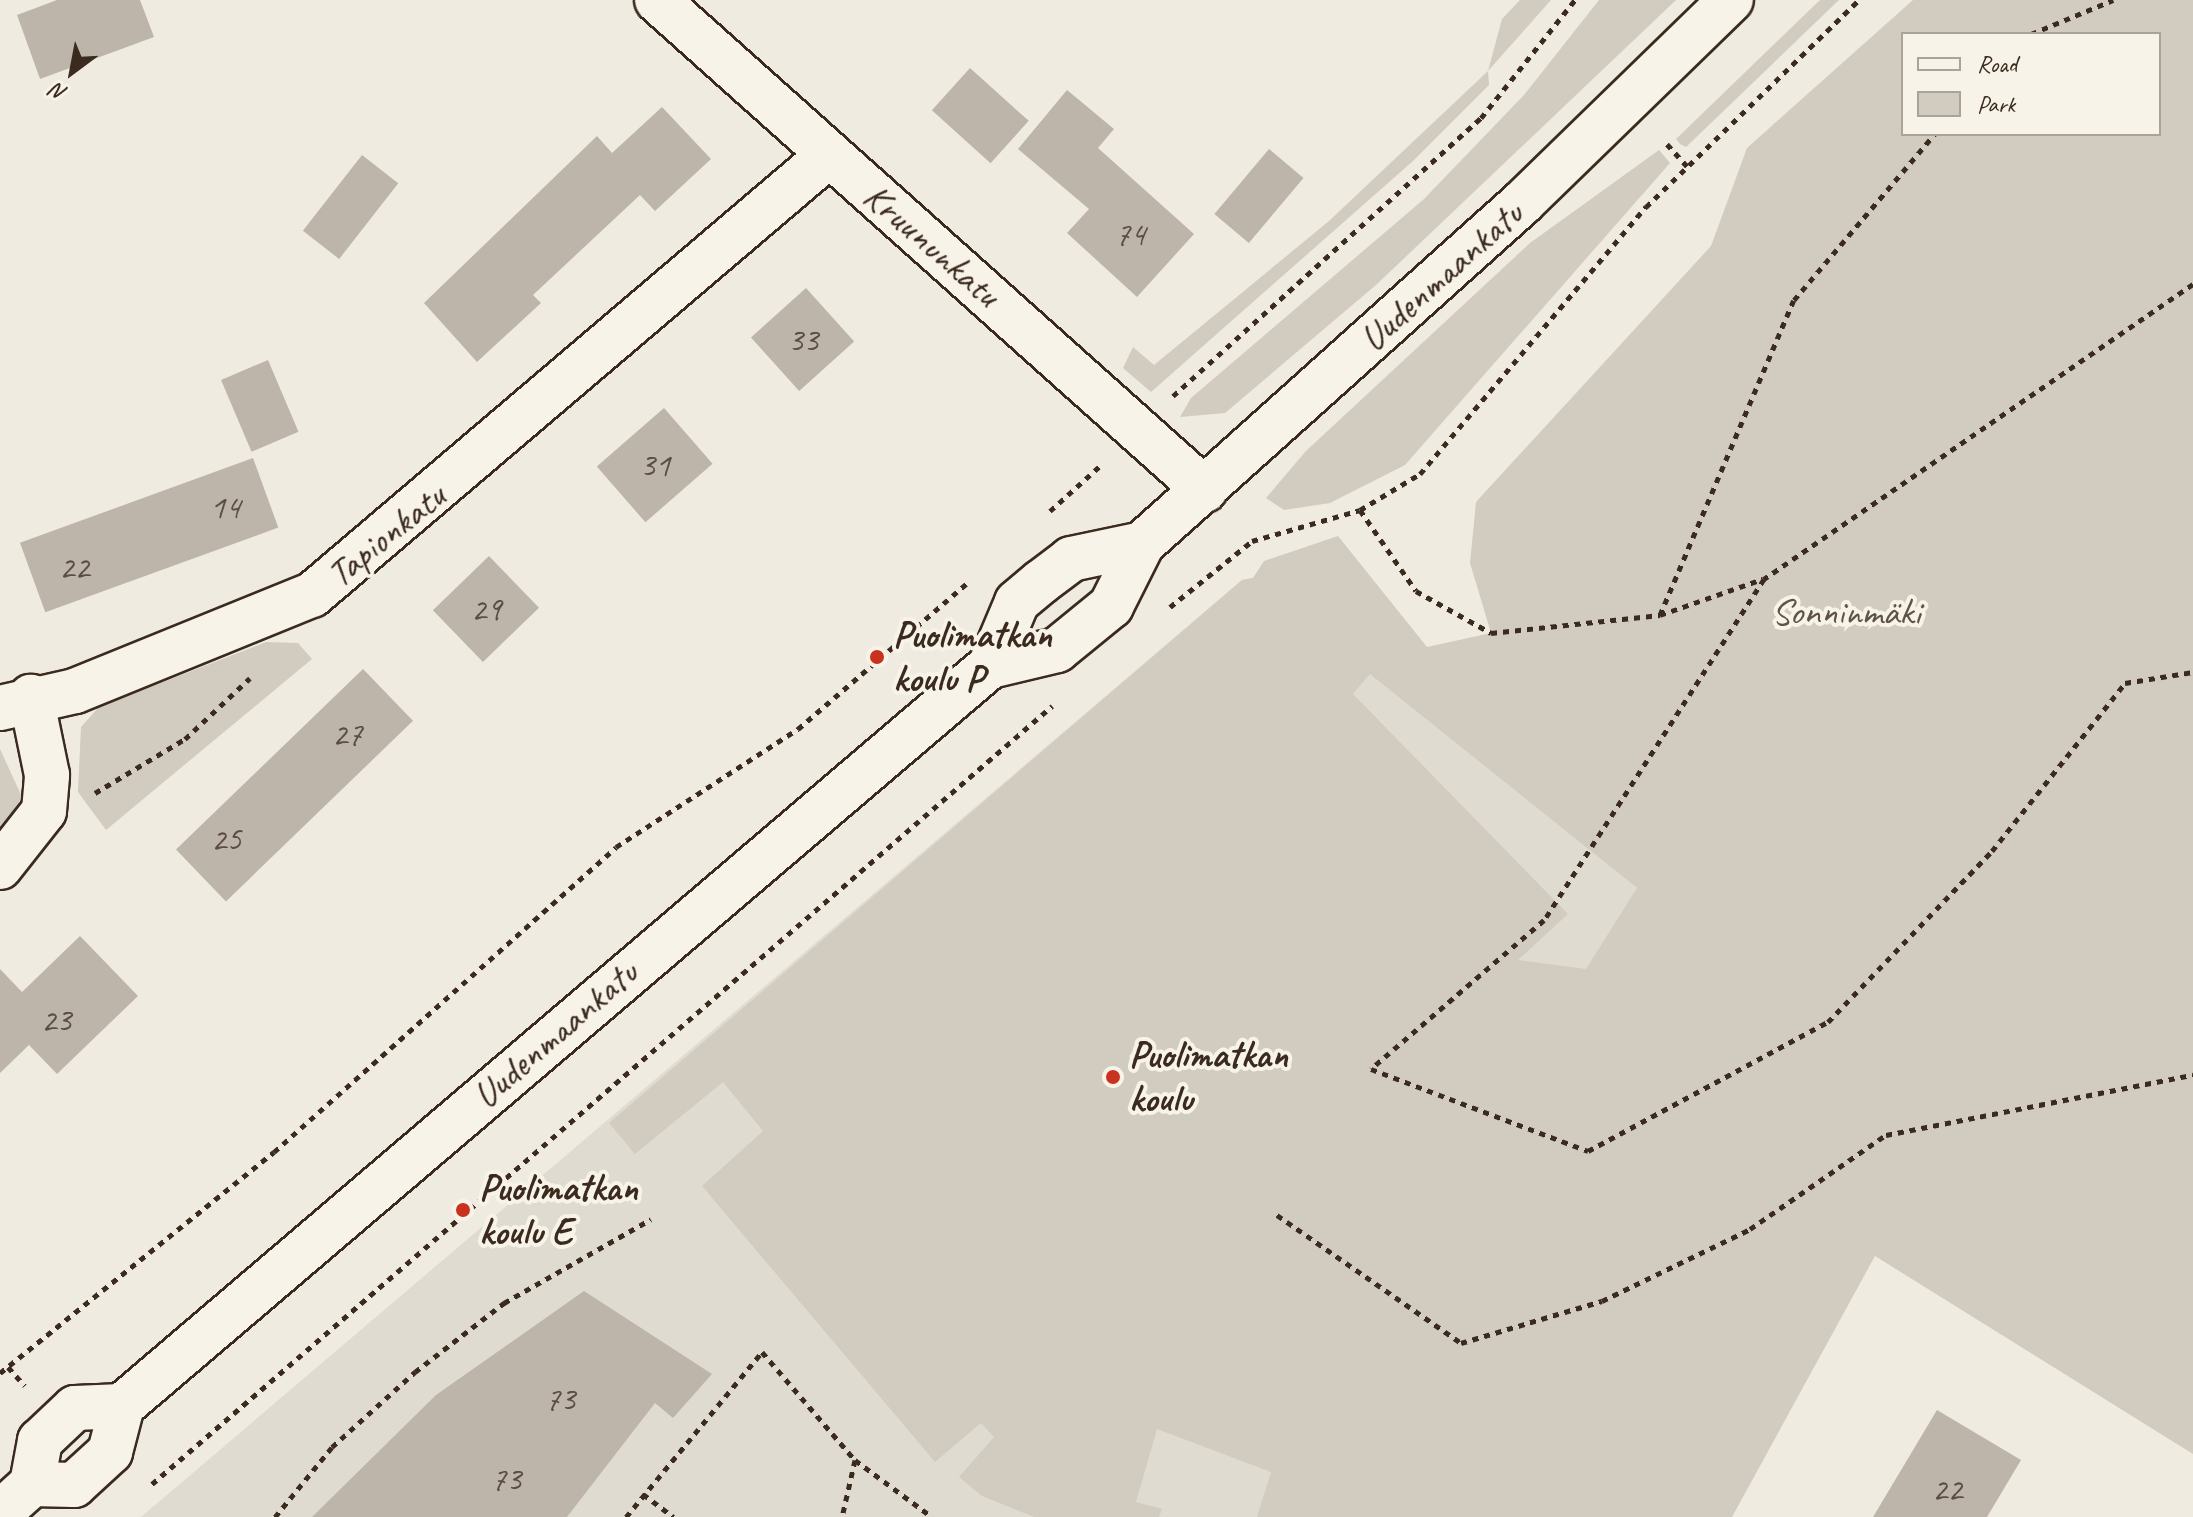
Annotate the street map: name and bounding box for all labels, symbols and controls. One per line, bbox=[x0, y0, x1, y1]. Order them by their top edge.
north arrow bbox=[32, 32, 112, 112]
legend bbox=[1901, 32, 2161, 136]
text: Road bbox=[1977, 49, 2017, 79]
text: N bbox=[46, 77, 72, 108]
text: Park bbox=[1977, 89, 2015, 119]
street label: Kruununkatu bbox=[854, 173, 1010, 317]
street label: Uudenmaankatu bbox=[1350, 191, 1532, 361]
house number: 74 bbox=[1115, 214, 1145, 254]
house number: 33 bbox=[788, 320, 818, 360]
house number: 31 bbox=[640, 445, 670, 485]
street label: Tapionkatu bbox=[317, 473, 455, 597]
house number: 14 bbox=[210, 487, 240, 527]
house number: 22 bbox=[59, 547, 89, 587]
house number: 29 bbox=[471, 589, 501, 629]
park label: Sonninmäki bbox=[1771, 589, 1921, 635]
place label: Puolimatkan koulu P bbox=[893, 612, 1052, 702]
marker: Puolimatkan koulu P bbox=[868, 648, 886, 666]
house number: 27 bbox=[332, 714, 362, 754]
house number: 25 bbox=[211, 819, 241, 859]
street label: Uudenmaankatu bbox=[463, 950, 647, 1118]
house number: 23 bbox=[41, 1000, 71, 1040]
place label: Puolimatkan koulu bbox=[1129, 1032, 1288, 1122]
marker: Puolimatkan koulu bbox=[1104, 1068, 1122, 1086]
place label: Puolimatkan koulu E bbox=[479, 1165, 638, 1254]
marker: Puolimatkan koulu E bbox=[454, 1201, 472, 1219]
house number: 73 bbox=[545, 1379, 575, 1419]
house number: 73 bbox=[491, 1459, 521, 1499]
house number: 22 bbox=[1932, 1469, 1962, 1509]

